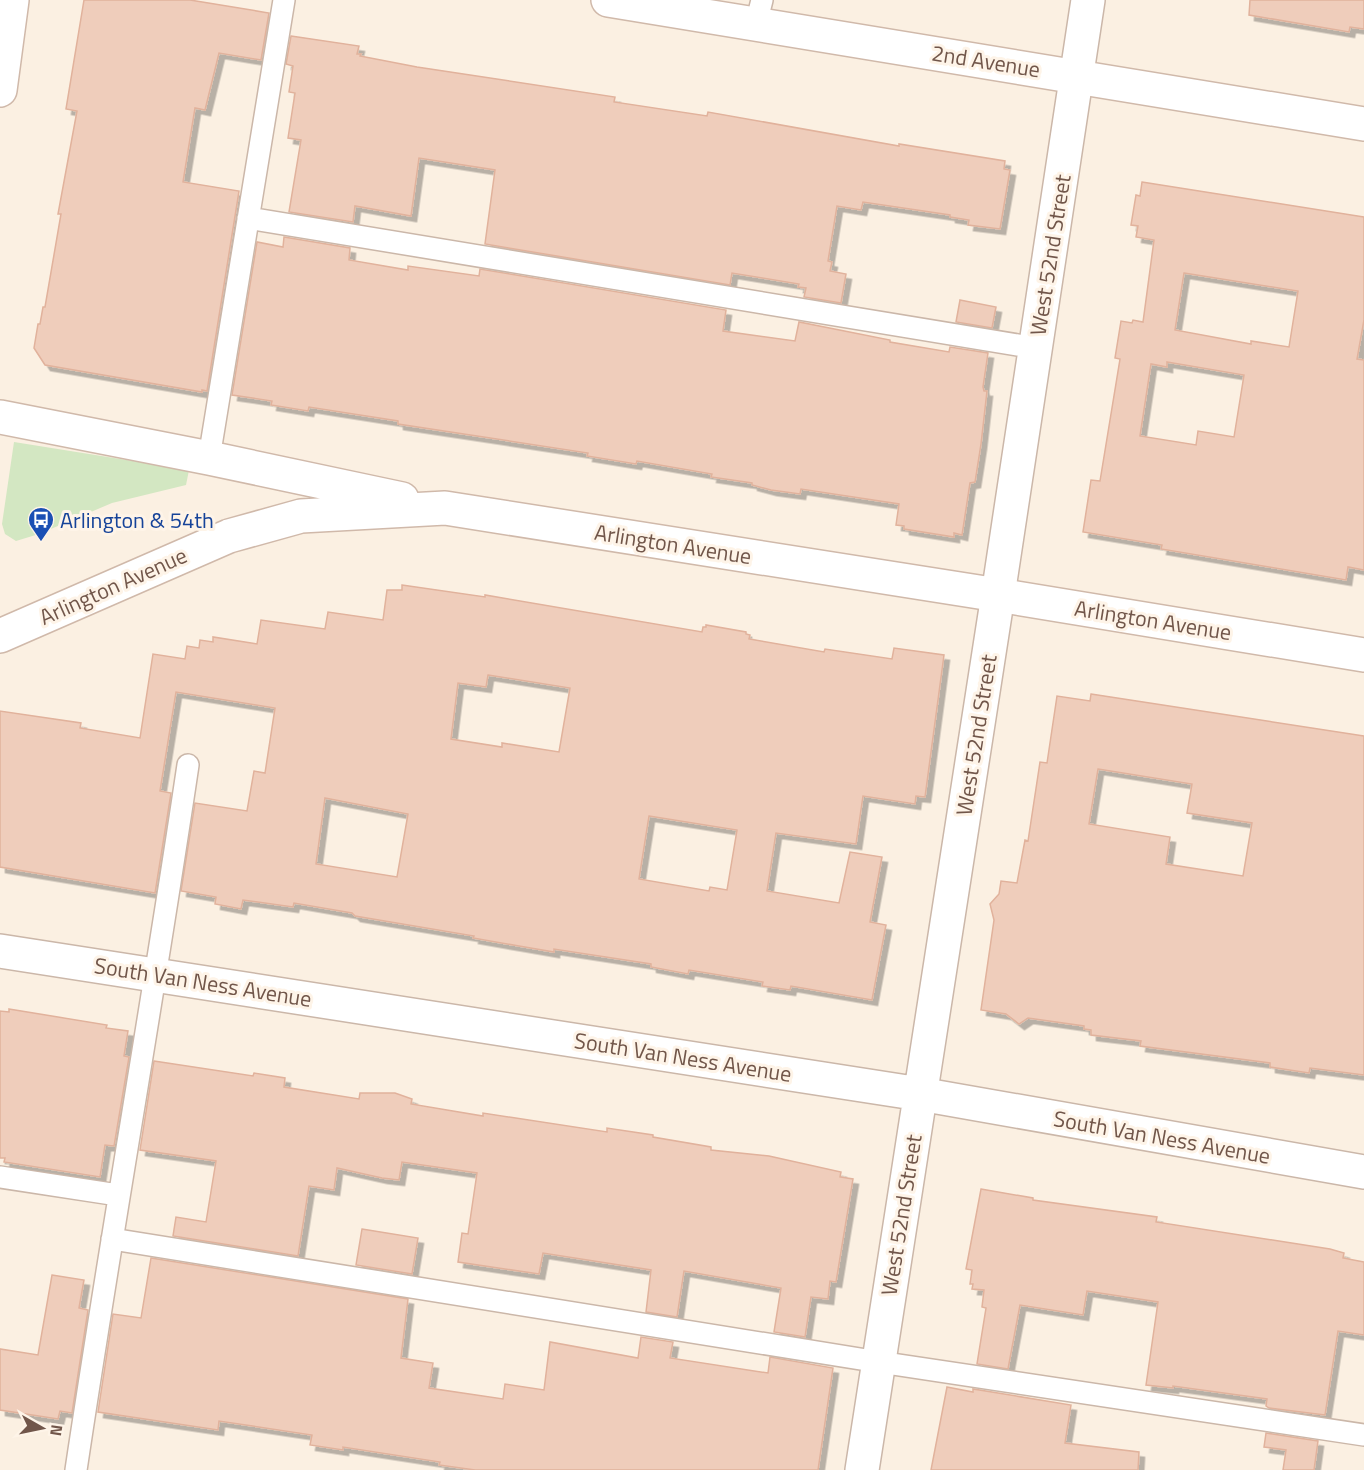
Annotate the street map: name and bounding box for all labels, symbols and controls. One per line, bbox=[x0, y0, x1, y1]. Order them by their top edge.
street label: 2nd Avenue bbox=[929, 36, 1043, 86]
street label: West 52nd Street bbox=[1020, 172, 1080, 338]
place label: Arlington & 54th bbox=[60, 503, 214, 537]
bus stop icon: Arlington & 54th bbox=[26, 505, 56, 543]
street label: Arlington Avenue bbox=[592, 515, 754, 573]
street label: Arlington Avenue bbox=[34, 538, 192, 634]
street label: Arlington Avenue bbox=[1072, 591, 1234, 649]
street label: West 52nd Street bbox=[946, 652, 1006, 818]
street label: South Van Ness Avenue bbox=[92, 948, 314, 1016]
street label: South Van Ness Avenue bbox=[572, 1023, 794, 1091]
street label: South Van Ness Avenue bbox=[1051, 1101, 1273, 1173]
street label: West 52nd Street bbox=[871, 1132, 931, 1298]
north arrow bbox=[12, 1398, 72, 1458]
text: N bbox=[44, 1423, 70, 1438]

